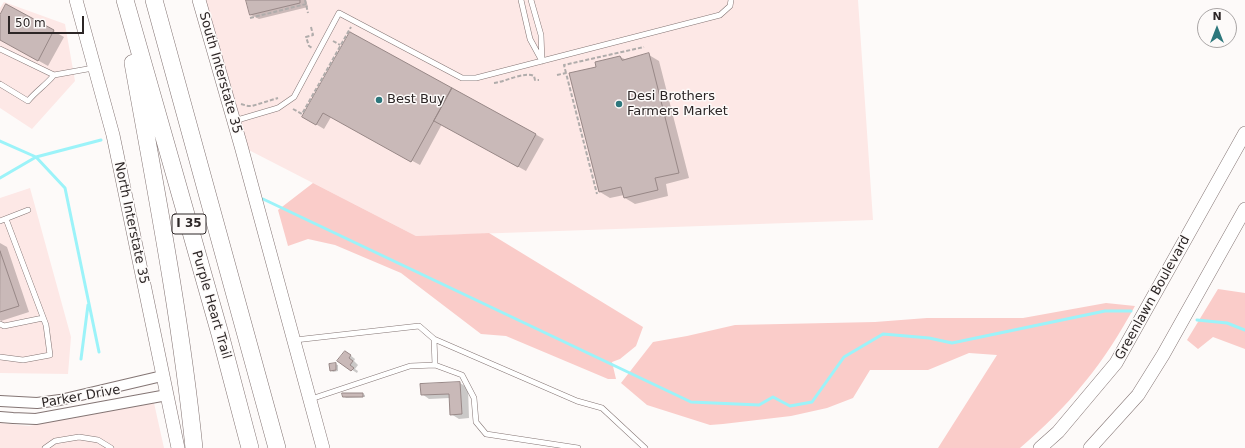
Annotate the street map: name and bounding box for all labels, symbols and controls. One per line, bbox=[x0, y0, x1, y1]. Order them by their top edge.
scale bar bbox=[10, 8, 86, 34]
north arrow bbox=[1197, 8, 1237, 48]
street label: South Interstate 35 bbox=[195, 10, 245, 136]
text: N bbox=[1212, 10, 1222, 23]
text: 50 m bbox=[15, 16, 46, 30]
place label: Desi Brothers Farmers Market bbox=[627, 89, 728, 120]
place label: Best Buy bbox=[387, 92, 445, 108]
marker: Best Buy bbox=[374, 95, 384, 105]
marker: Desi Brothers Farmers Market bbox=[614, 99, 624, 109]
street label: North Interstate 35 bbox=[110, 160, 152, 286]
road number: I 35 bbox=[172, 214, 206, 234]
street label: Greenlawn Boulevard bbox=[1112, 233, 1194, 363]
street label: Purple Heart Trail bbox=[188, 249, 234, 361]
street label: Parker Drive bbox=[40, 382, 122, 412]

